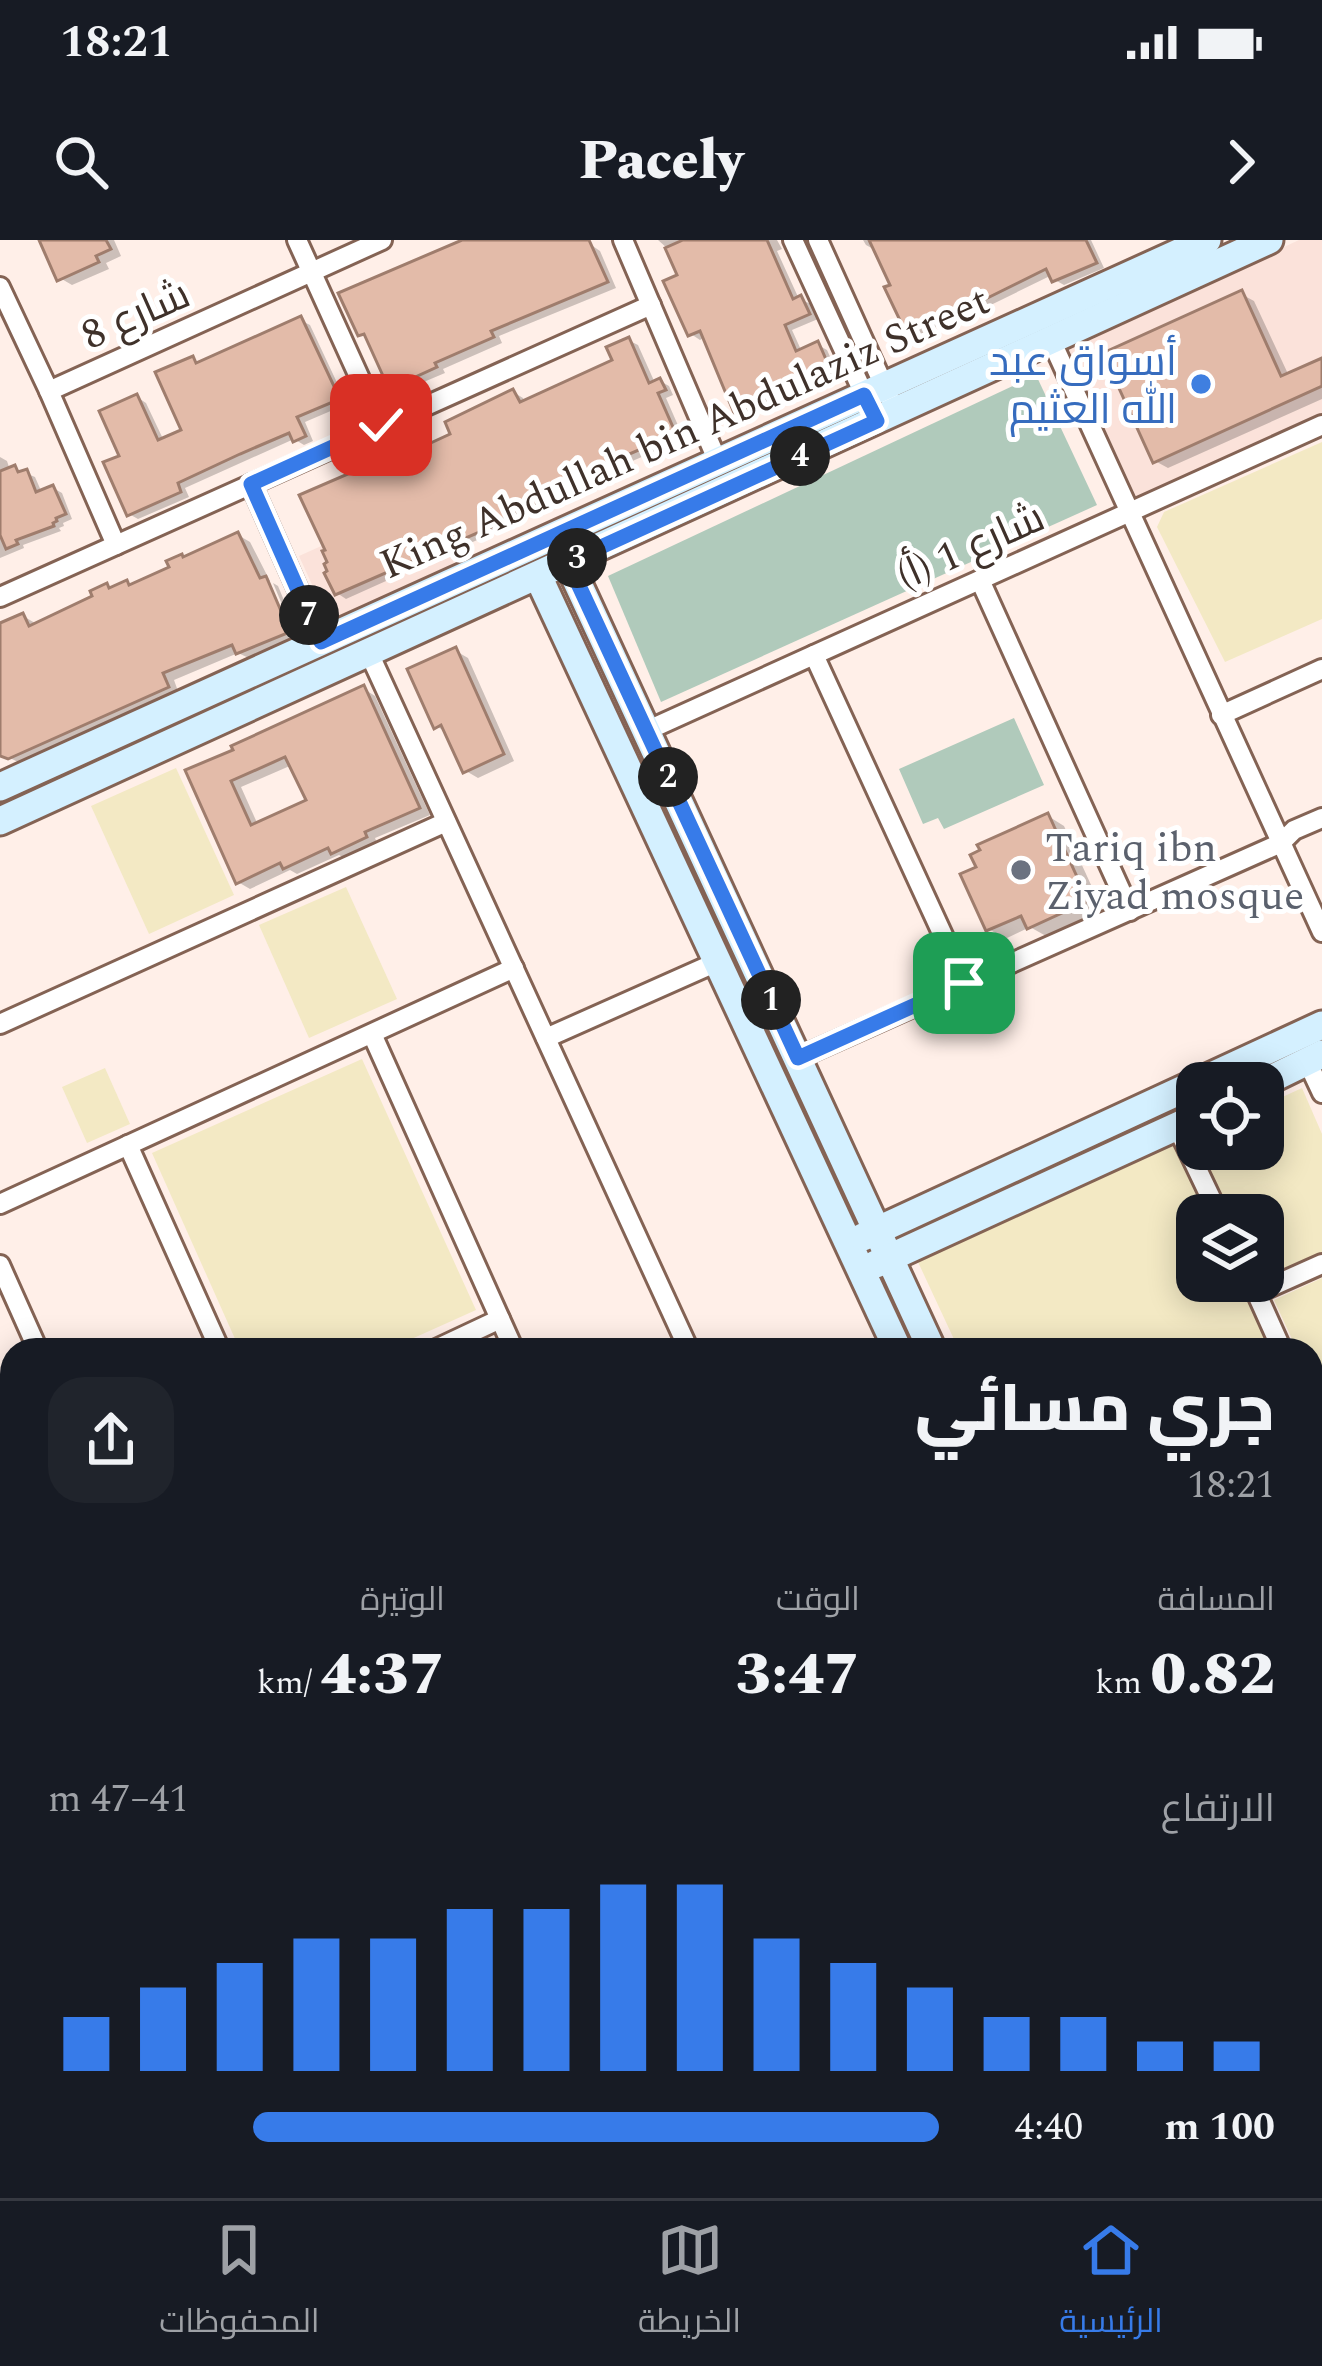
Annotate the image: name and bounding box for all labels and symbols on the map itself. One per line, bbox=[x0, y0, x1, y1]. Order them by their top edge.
street label: شارع 8 bbox=[72, 264, 200, 367]
street label: King Abdullah bin Abdulaziz Street bbox=[370, 270, 1000, 597]
place label: أسواق عبد الله العثيم bbox=[989, 331, 1177, 442]
marker: أسواق عبد الله العثيم bbox=[1188, 371, 1214, 397]
pin bbox=[330, 374, 432, 476]
pin: 4 bbox=[770, 426, 830, 486]
street label: شارع 1 (أ) bbox=[887, 487, 1055, 608]
pin: 3 bbox=[547, 528, 607, 588]
pin: 7 bbox=[279, 585, 339, 645]
pin: 2 bbox=[638, 747, 698, 807]
place label: Tariq ibn Ziyad mosque bbox=[1045, 817, 1304, 928]
marker: Tariq ibn Ziyad mosque bbox=[1008, 857, 1034, 883]
pin bbox=[913, 932, 1015, 1034]
pin: 1 bbox=[741, 970, 801, 1030]

